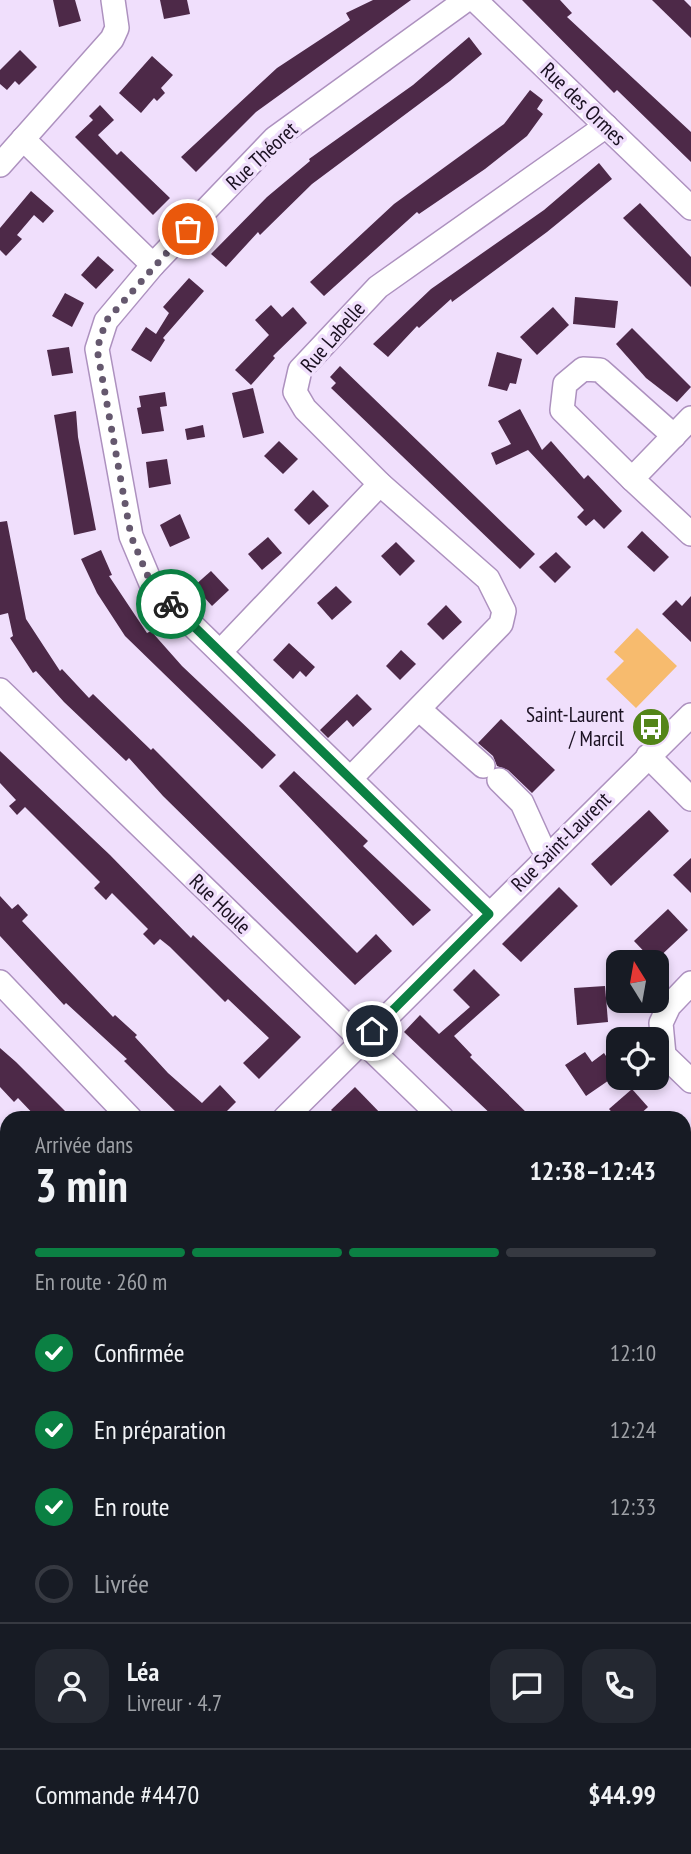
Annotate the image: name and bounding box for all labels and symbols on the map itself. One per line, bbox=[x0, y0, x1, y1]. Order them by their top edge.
street label: Rue des Ormes bbox=[535, 56, 632, 151]
street label: Rue Théoret bbox=[220, 116, 303, 196]
pin bbox=[158, 199, 218, 259]
street label: Rue Labelle bbox=[294, 296, 371, 378]
courier bbox=[136, 569, 206, 639]
place label: Saint-Laurent / Marcil bbox=[526, 701, 624, 752]
bus stop icon: Saint-Laurent / Marcil bbox=[630, 706, 672, 748]
street label: Rue Saint-Laurent bbox=[505, 786, 616, 897]
street label: Rue Houle bbox=[184, 868, 257, 940]
north arrow bbox=[606, 950, 668, 1013]
pin bbox=[342, 1001, 402, 1061]

